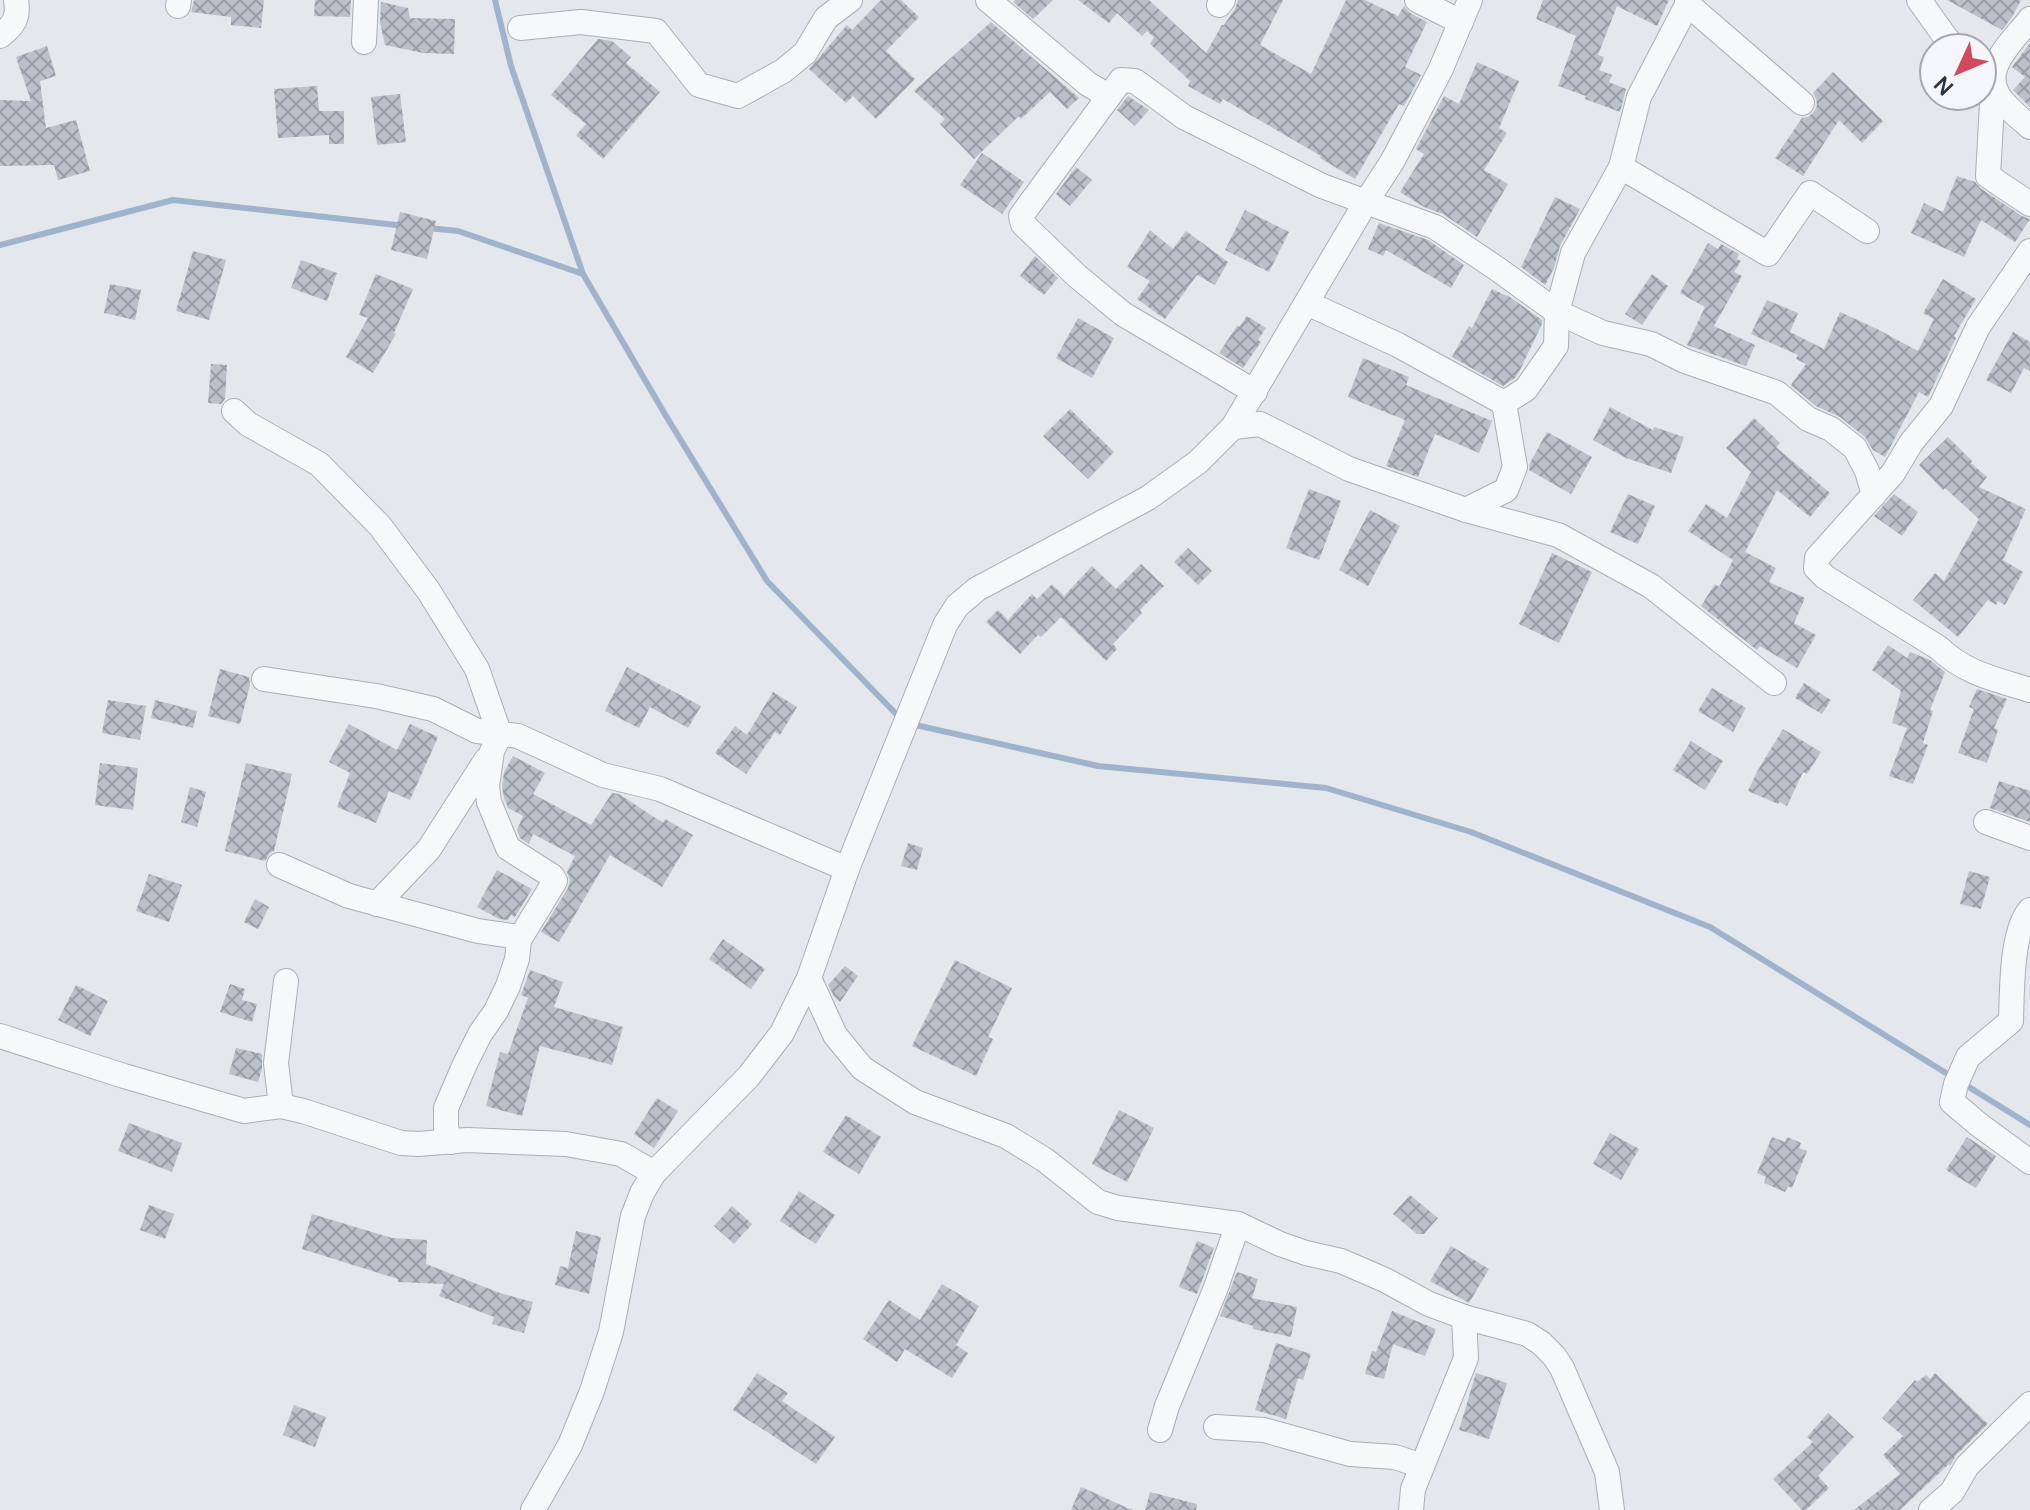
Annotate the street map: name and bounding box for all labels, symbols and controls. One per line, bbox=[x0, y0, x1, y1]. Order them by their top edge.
north arrow bbox=[1918, 32, 1998, 112]
text: N bbox=[1927, 70, 1960, 102]

